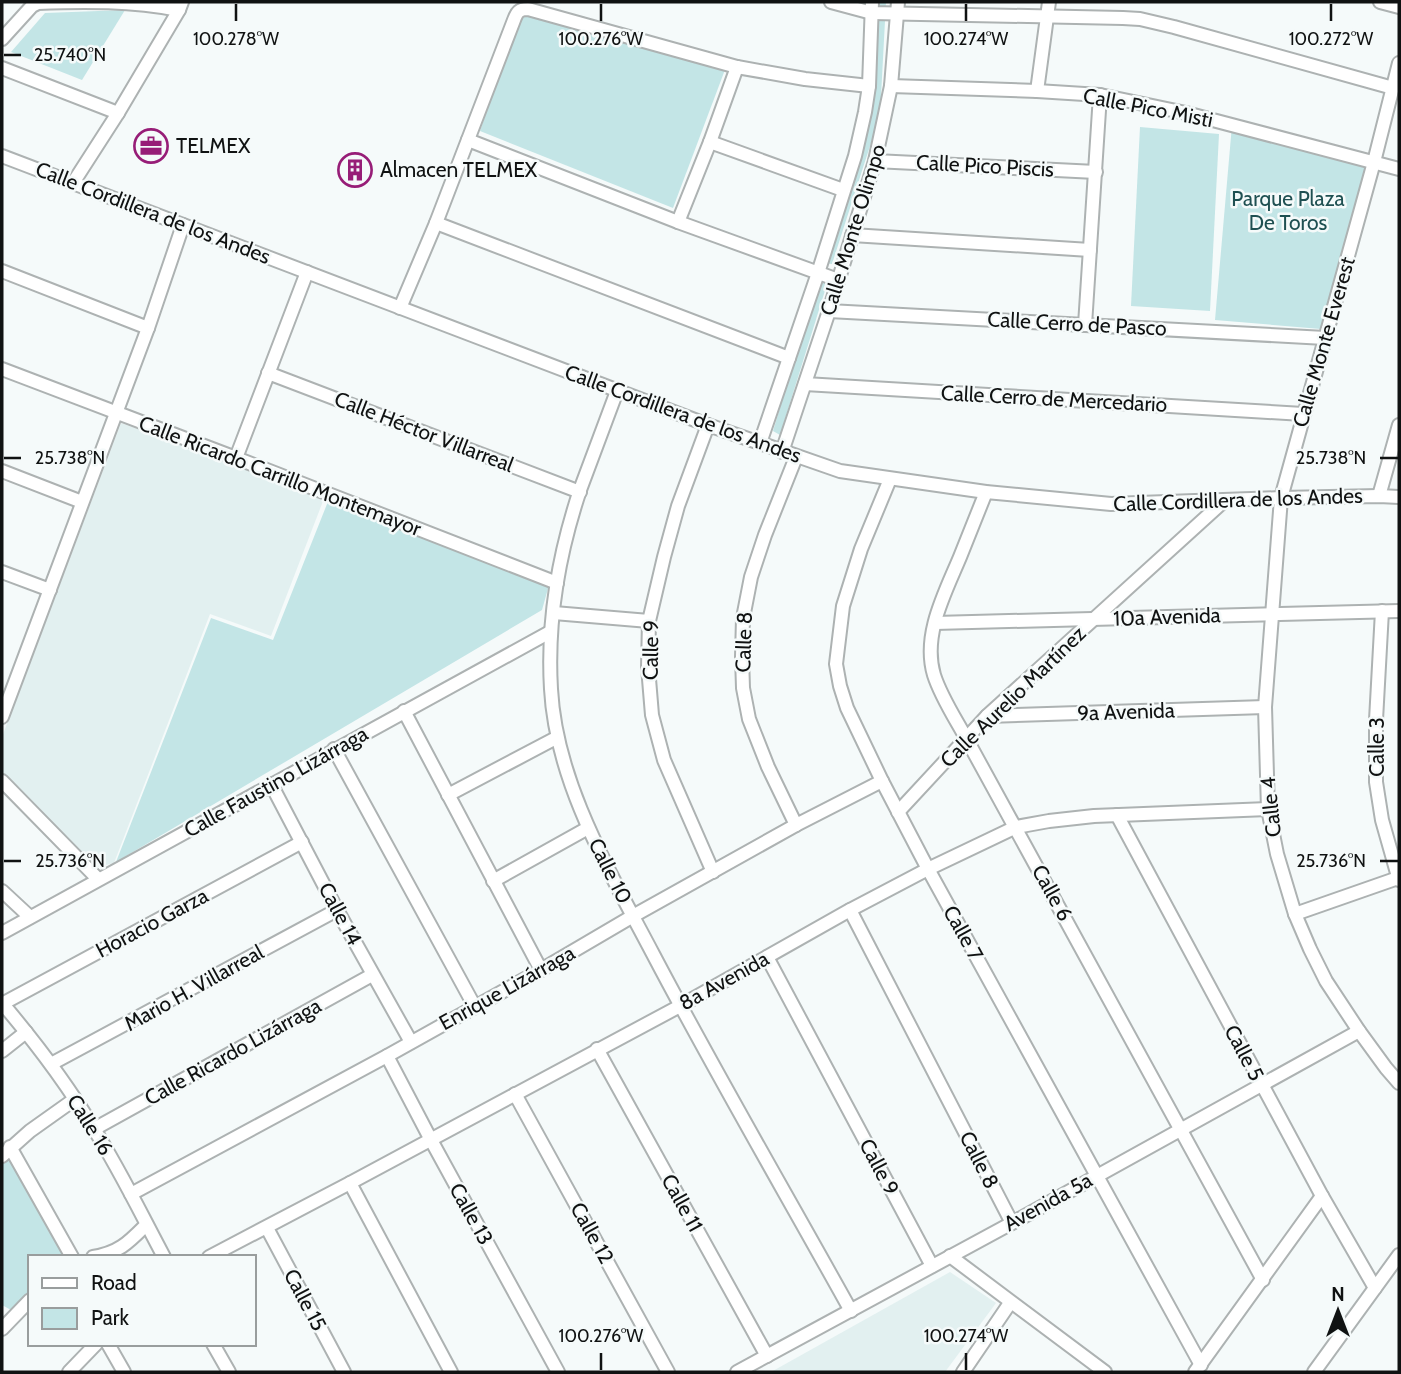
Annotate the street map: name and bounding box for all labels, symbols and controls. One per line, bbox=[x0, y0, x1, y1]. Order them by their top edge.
text: 100.278°W bbox=[193, 28, 279, 50]
text: 100.276°W bbox=[559, 28, 643, 50]
text: 100.274°W bbox=[924, 28, 1008, 50]
text: 100.272°W bbox=[1289, 28, 1373, 50]
text: 25.740°N bbox=[34, 44, 106, 66]
street label: Calle Pico Misti bbox=[1081, 83, 1215, 132]
office icon: TELMEX bbox=[132, 127, 170, 165]
place label: TELMEX bbox=[176, 133, 251, 158]
street label: Calle Monte Olimpo bbox=[815, 141, 890, 319]
street label: Calle Pico Piscis bbox=[915, 149, 1055, 182]
building icon: Almacen TELMEX bbox=[336, 151, 374, 189]
street label: Calle Cordillera de los Andes bbox=[32, 156, 274, 269]
place label: Almacen TELMEX bbox=[380, 157, 538, 182]
park label: Parque Plaza De Toros bbox=[1231, 186, 1345, 235]
street label: Calle Monte Everest bbox=[1287, 254, 1360, 430]
street label: Calle Cerro de Pasco bbox=[987, 306, 1167, 341]
street label: Calle Cordillera de los Andes bbox=[562, 359, 805, 468]
street label: Calle Cerro de Mercedario bbox=[940, 380, 1168, 417]
street label: Calle Héctor Villarreal bbox=[331, 386, 517, 477]
street label: Calle Ricardo Carrillo Montemayor bbox=[136, 410, 425, 541]
text: 25.738°N bbox=[35, 447, 105, 469]
text: 25.738°N bbox=[1296, 447, 1366, 469]
street label: Calle Cordillera de los Andes bbox=[1113, 483, 1363, 516]
street label: 10a Avenida bbox=[1113, 602, 1221, 631]
street label: Calle 8 bbox=[730, 611, 757, 673]
street label: Calle 9 bbox=[637, 620, 664, 680]
street label: Calle Aurelio Martínez bbox=[935, 621, 1091, 772]
street label: 9a Avenida bbox=[1077, 697, 1175, 726]
street label: Calle 3 bbox=[1364, 717, 1389, 777]
street label: Calle Faustino Lizárraga bbox=[180, 721, 372, 842]
street label: Calle 4 bbox=[1255, 776, 1286, 838]
street label: Calle 10 bbox=[583, 834, 637, 908]
text: 25.736°N bbox=[35, 850, 105, 872]
text: 25.736°N bbox=[1296, 850, 1366, 872]
street label: Calle 6 bbox=[1027, 860, 1078, 925]
street label: Calle 14 bbox=[314, 878, 367, 949]
street label: Horacio Garza bbox=[91, 882, 212, 963]
street label: Calle 7 bbox=[938, 901, 989, 965]
street label: Mario H. Villarreal bbox=[120, 939, 268, 1036]
street label: Enrique Lizárraga bbox=[435, 940, 579, 1035]
street label: 8a Avenida bbox=[675, 946, 773, 1015]
street label: Calle Ricardo Lizárraga bbox=[140, 993, 325, 1110]
street label: Calle 5 bbox=[1219, 1021, 1269, 1085]
street label: Calle 16 bbox=[62, 1090, 119, 1160]
street label: Calle 8 bbox=[954, 1127, 1004, 1193]
street label: Calle 9 bbox=[854, 1134, 905, 1199]
street label: Avenida 5a bbox=[999, 1167, 1096, 1236]
street label: Calle 11 bbox=[656, 1170, 708, 1236]
street label: Calle 13 bbox=[444, 1179, 498, 1249]
street label: Calle 12 bbox=[565, 1198, 619, 1268]
legend bbox=[28, 1255, 256, 1346]
street label: Calle 15 bbox=[279, 1265, 332, 1335]
text: Road bbox=[91, 1270, 137, 1295]
north arrow bbox=[1303, 1276, 1373, 1346]
text: N bbox=[1331, 1283, 1345, 1306]
text: Park bbox=[91, 1305, 129, 1330]
text: 100.276°W bbox=[559, 1325, 643, 1347]
text: 100.274°W bbox=[924, 1325, 1008, 1347]

